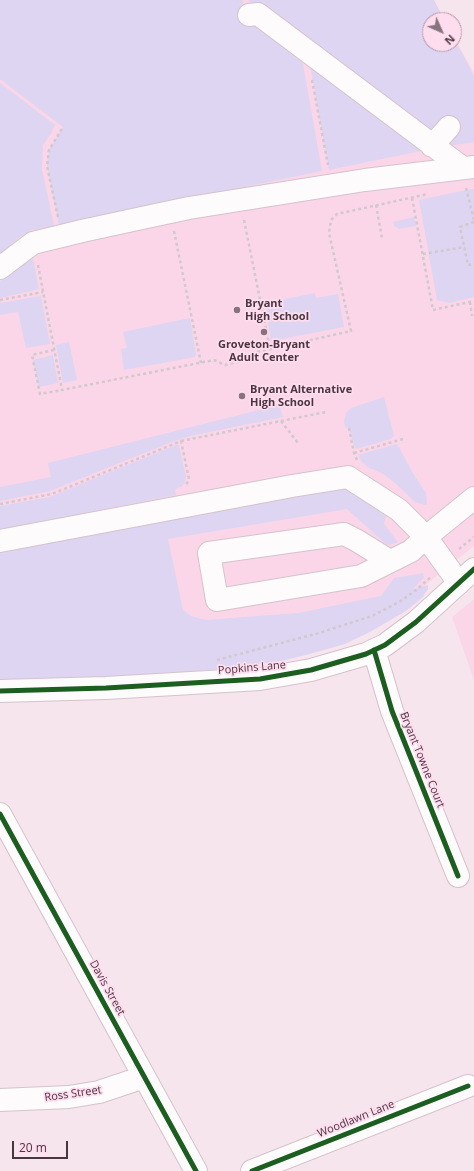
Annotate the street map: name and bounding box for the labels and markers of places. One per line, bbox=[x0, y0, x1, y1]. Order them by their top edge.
place label: Bryant High School bbox=[245, 297, 309, 323]
marker: Bryant High School bbox=[232, 305, 242, 315]
marker: Groveton-Bryant Adult Center bbox=[259, 327, 269, 337]
place label: Groveton-Bryant Adult Center bbox=[218, 338, 310, 364]
place label: Bryant Alternative High School bbox=[250, 383, 352, 409]
marker: Bryant Alternative High School bbox=[237, 391, 247, 401]

